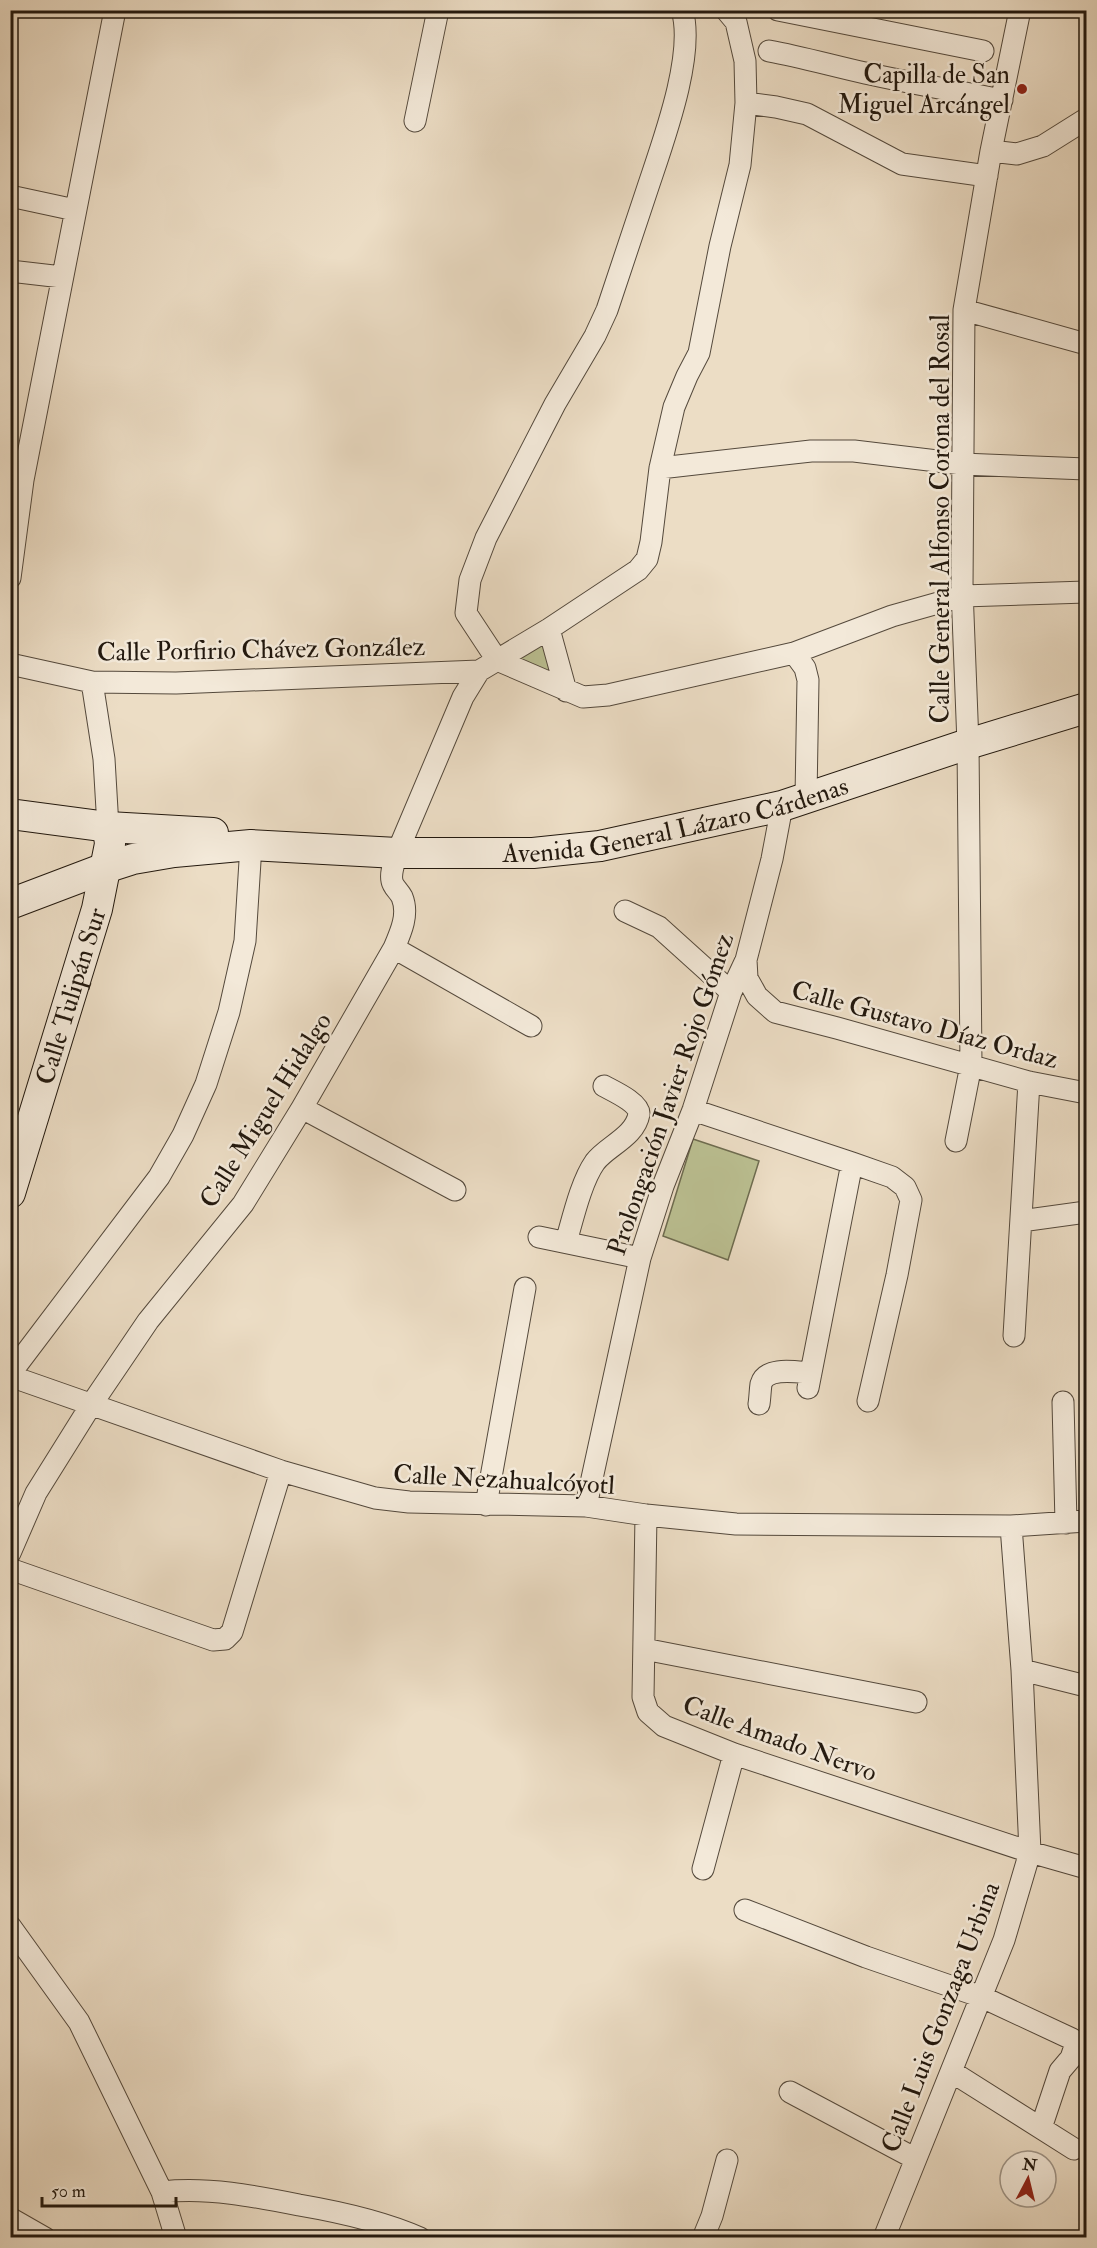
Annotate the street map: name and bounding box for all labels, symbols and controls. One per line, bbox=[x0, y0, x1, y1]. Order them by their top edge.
place label: Capilla de San Miguel Arcángel bbox=[837, 59, 1010, 121]
marker: Capilla de San Miguel Arcángel bbox=[1015, 82, 1029, 96]
street label: Calle General Alfonso Corona del Rosal bbox=[925, 314, 957, 724]
street label: Calle Porfirio Chávez González bbox=[96, 631, 426, 669]
street label: Avenida General Lázaro Cárdenas bbox=[501, 770, 853, 870]
street label: Calle Tulipán Sur bbox=[29, 904, 113, 1089]
street label: Prolongación Javier Rojo Gómez bbox=[601, 929, 741, 1260]
street label: Calle Gustavo Díaz Ordaz bbox=[788, 974, 1062, 1076]
street label: Calle Miguel Hidalgo bbox=[193, 1007, 339, 1214]
street label: Calle Nezahualcóyotl bbox=[392, 1458, 616, 1502]
street label: Calle Amado Nervo bbox=[678, 1689, 881, 1789]
street label: Calle Luis Gonzaga Urbina bbox=[875, 1877, 1007, 2157]
north arrow bbox=[998, 2149, 1058, 2209]
text: N bbox=[1020, 2154, 1039, 2176]
scale bar bbox=[42, 2170, 176, 2208]
text: 50 m bbox=[51, 2180, 86, 2203]

